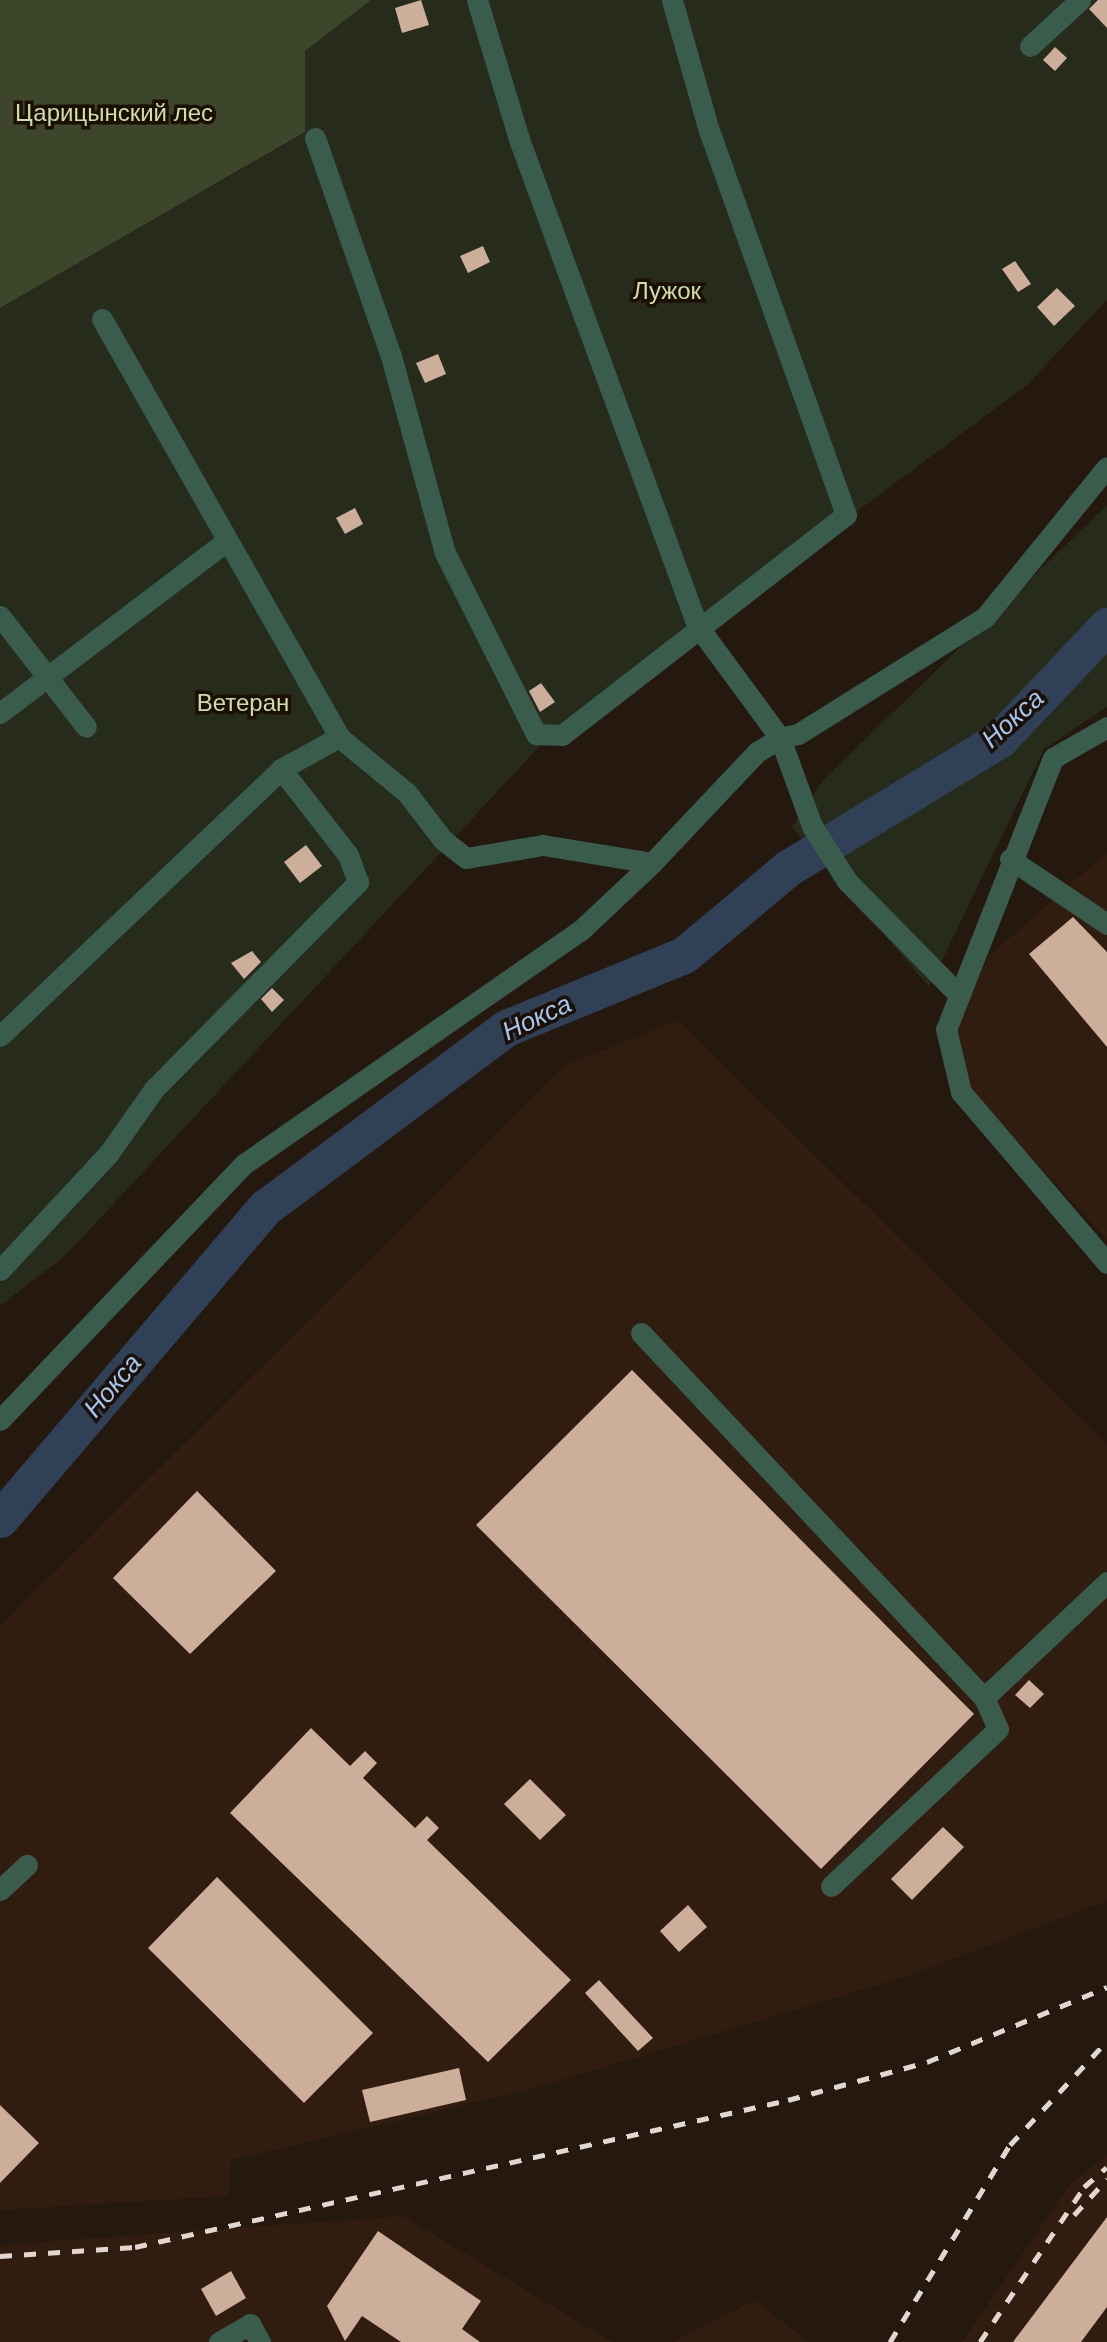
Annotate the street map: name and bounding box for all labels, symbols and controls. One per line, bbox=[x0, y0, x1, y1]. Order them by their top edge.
park label: Царицынский лес bbox=[15, 99, 213, 127]
park label: Лужок bbox=[633, 277, 701, 305]
water label: Нокса bbox=[976, 683, 1050, 755]
park label: Ветеран bbox=[197, 689, 289, 717]
water label: Нокса bbox=[497, 989, 577, 1047]
water label: Нокса bbox=[78, 1348, 148, 1424]

